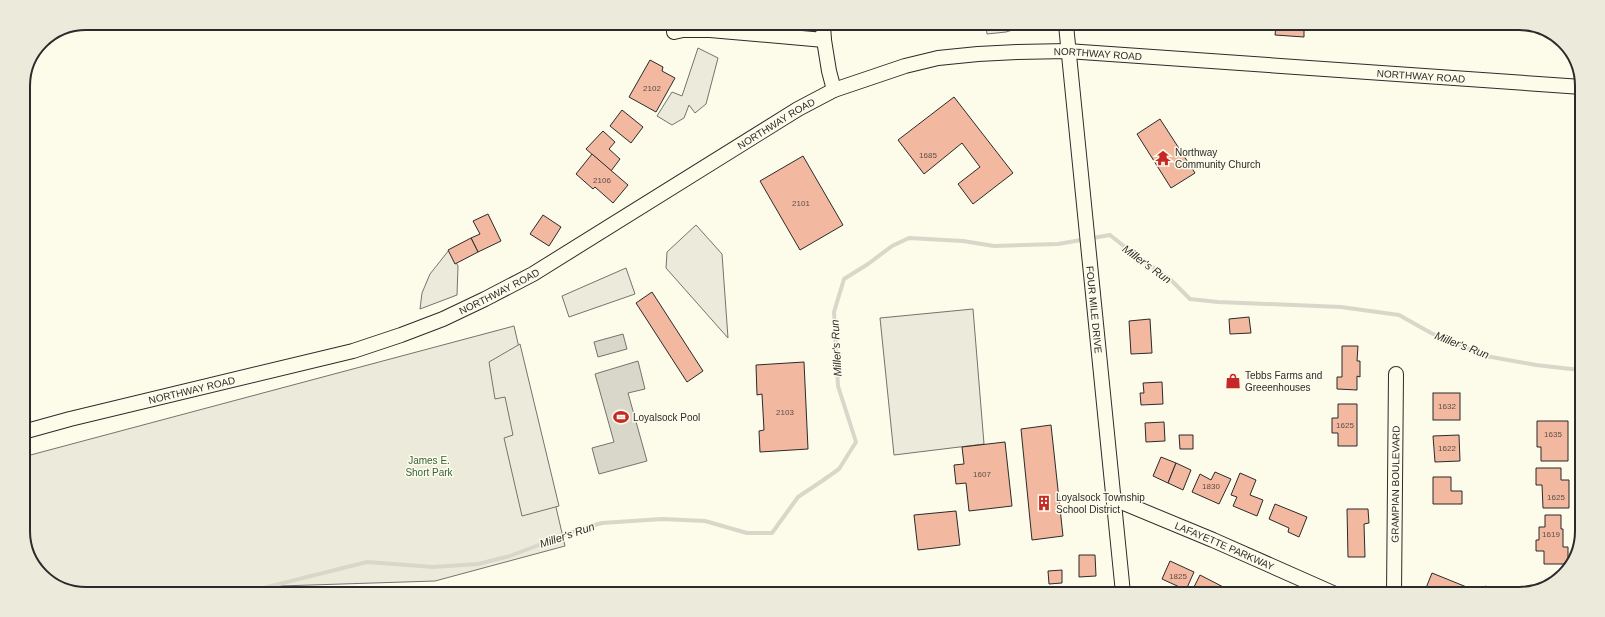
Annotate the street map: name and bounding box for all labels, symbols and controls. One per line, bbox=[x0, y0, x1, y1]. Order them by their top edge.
street label: NORTHWAY ROAD bbox=[1054, 46, 1142, 62]
street label: NORTHWAY ROAD bbox=[1376, 68, 1466, 85]
house number: 2102 bbox=[643, 84, 661, 93]
street label: NORTHWAY ROAD bbox=[736, 96, 817, 151]
place label: Northway Community Church bbox=[1175, 147, 1261, 170]
temple icon: Northway Community Church bbox=[1154, 149, 1172, 167]
house number: 1685 bbox=[919, 151, 937, 160]
house number: 2106 bbox=[593, 176, 611, 185]
house number: 2101 bbox=[792, 199, 810, 208]
water label: Miller's Run bbox=[1120, 242, 1174, 286]
street label: FOUR MILE DRIVE bbox=[1084, 265, 1104, 354]
street label: NORTHWAY ROAD bbox=[457, 266, 542, 317]
water label: Miller's Run bbox=[829, 319, 843, 377]
water label: Miller's Run bbox=[1433, 329, 1491, 361]
place label: Tebbs Farms and Greeenhouses bbox=[1245, 370, 1322, 393]
shop icon: Tebbs Farms and Greeenhouses bbox=[1224, 372, 1242, 390]
street label: NORTHWAY ROAD bbox=[148, 375, 236, 406]
house number: 1632 bbox=[1438, 402, 1456, 411]
sports icon: Loyalsock Pool bbox=[612, 408, 630, 426]
house number: 2103 bbox=[776, 408, 794, 417]
place label: Loyalsock Pool bbox=[633, 412, 700, 423]
house number: 1625 bbox=[1336, 421, 1354, 430]
street label: GRAMPIAN BOULEVARD bbox=[1389, 425, 1402, 543]
house number: 1635 bbox=[1544, 430, 1562, 439]
house number: 1622 bbox=[1438, 444, 1456, 453]
park label: James E. Short Park bbox=[405, 455, 454, 478]
house number: 1607 bbox=[973, 470, 991, 479]
house number: 1830 bbox=[1202, 482, 1220, 491]
place label: Loyalsock Township School District bbox=[1056, 492, 1145, 515]
house number: 1625 bbox=[1547, 493, 1565, 502]
building icon: Loyalsock Township School District bbox=[1035, 494, 1053, 512]
water label: Miller's Run bbox=[538, 520, 596, 550]
street label: LAFAYETTE PARKWAY bbox=[1173, 520, 1276, 572]
house number: 1619 bbox=[1542, 530, 1560, 539]
house number: 1825 bbox=[1169, 572, 1187, 581]

